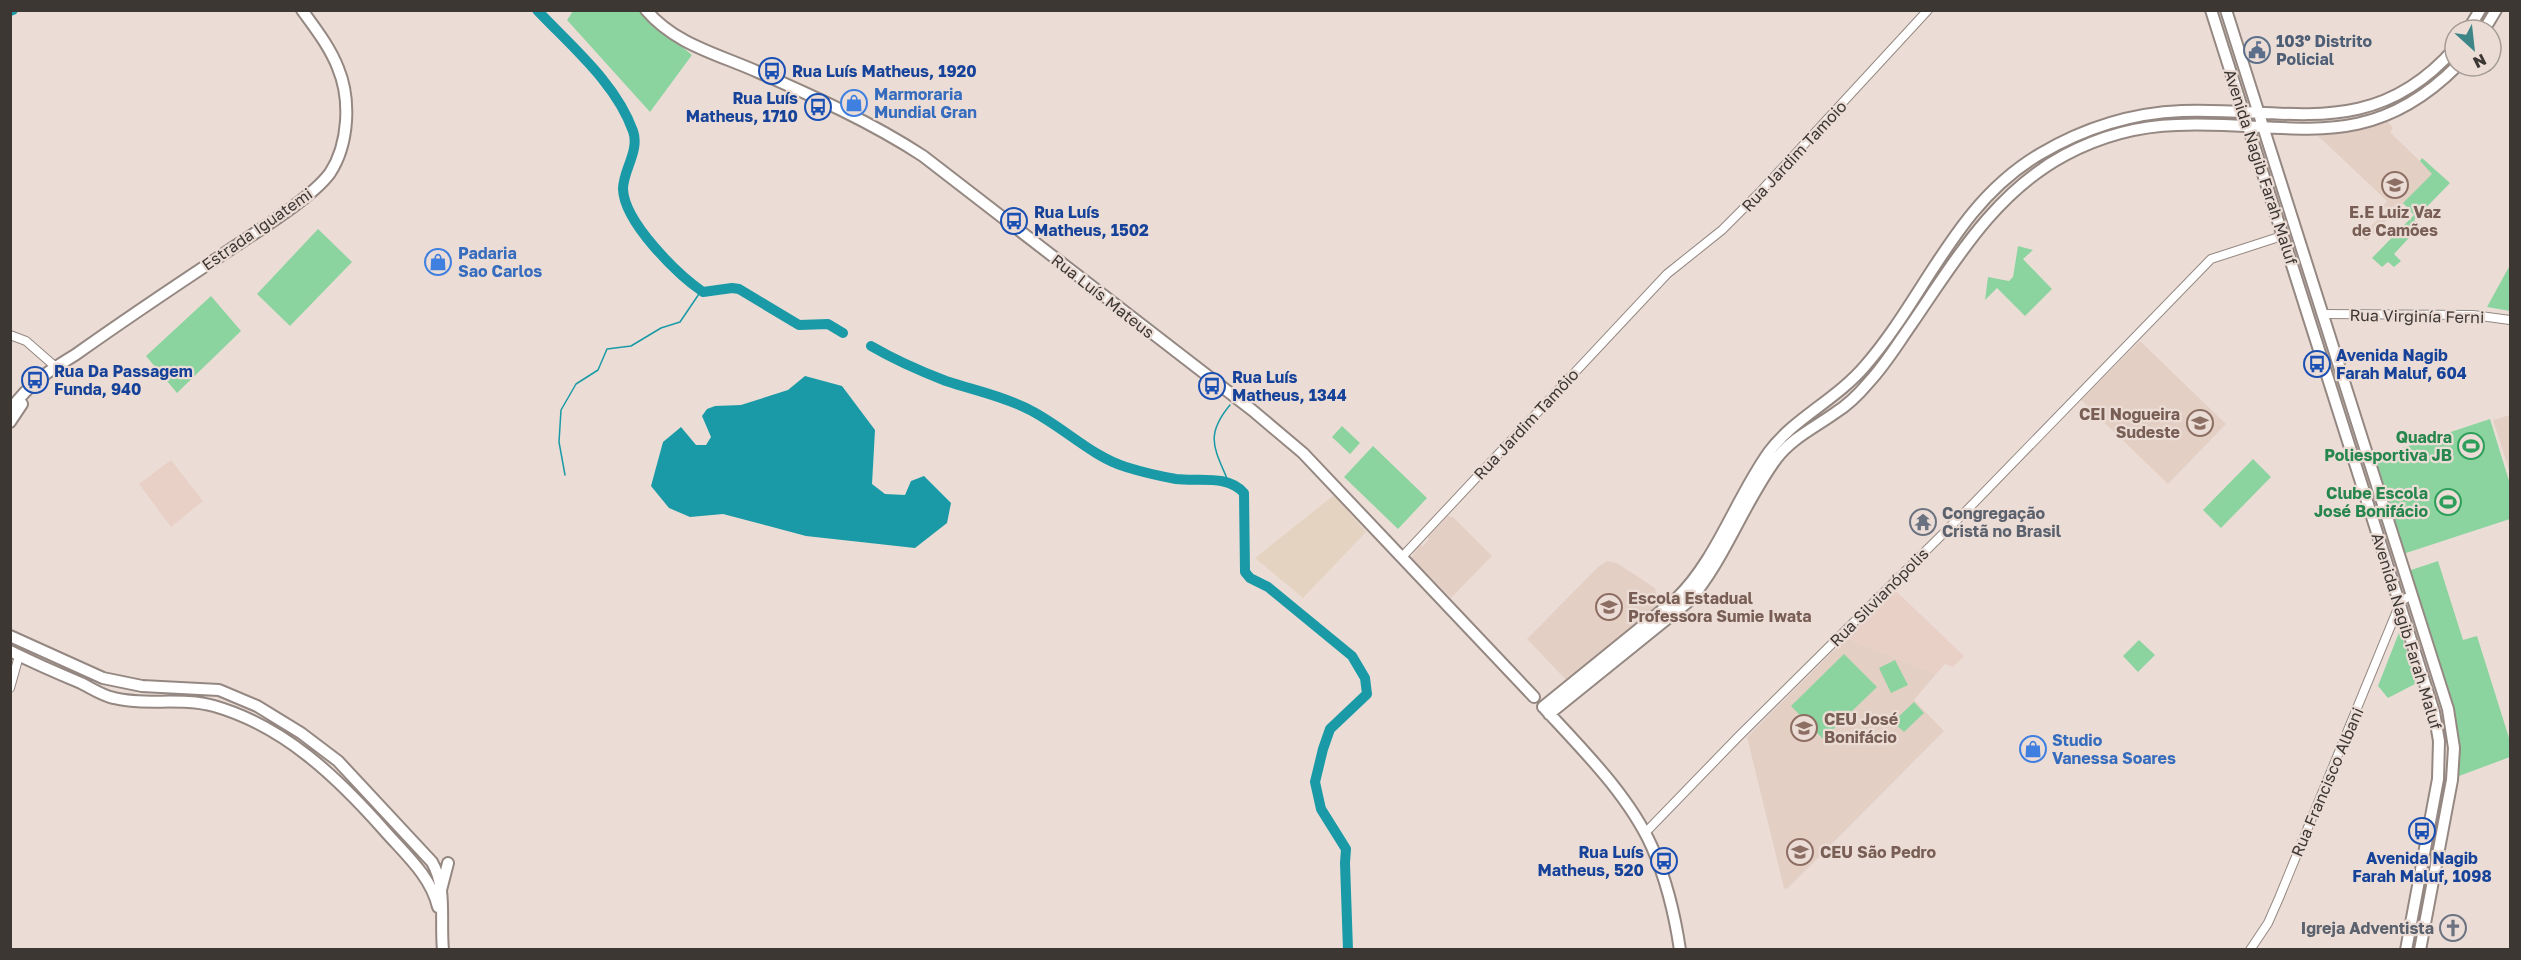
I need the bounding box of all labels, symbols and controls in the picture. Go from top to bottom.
north arrow [2443,18,2503,78]
place label: 103º Distrito Policial [2276,31,2373,69]
public building icon: 103º Distrito Policial [2242,35,2272,65]
text: N [2470,50,2490,73]
bus stop icon: Rua Luís Matheus, 1920 [757,56,787,86]
place label: Rua Luís Matheus, 1920 [792,61,977,81]
street label: Avenida Nagib Farah Maluf [2220,67,2302,267]
place label: Marmoraria Mundial Gran [874,84,977,122]
place label: Rua Luís Matheus, 1710 [686,88,798,126]
shop icon: Marmoraria Mundial Gran [839,88,869,118]
bus stop icon: Rua Luís Matheus, 1710 [803,92,833,122]
street label: Rua Jardim Tamoio [1737,96,1851,216]
school or university icon: E.E Luiz Vaz de Camões [2380,170,2410,200]
street label: Estrada Iguatemi [198,183,316,275]
place label: Rua Luís Matheus, 1502 [1034,202,1149,240]
place label: E.E Luiz Vaz de Camões [2349,202,2441,240]
bus stop icon: Rua Luís Matheus, 1502 [999,206,1029,236]
place label: Padaria Sao Carlos [458,243,542,281]
shop icon: Padaria Sao Carlos [423,247,453,277]
street label: Rua Luís Mateus [1048,250,1158,342]
street label: Rua Virginía Ferni [2349,305,2485,327]
place label: Avenida Nagib Farah Maluf, 604 [2336,345,2467,383]
bus stop icon: Avenida Nagib Farah Maluf, 604 [2302,349,2332,379]
place label: Rua Da Passagem Funda, 940 [54,361,193,399]
street label: Rua Jardim Tamôio [1469,364,1583,484]
bus stop icon: Rua Da Passagem Funda, 940 [20,365,50,395]
place label: Rua Luís Matheus, 1344 [1232,367,1347,405]
bus stop icon: Rua Luís Matheus, 1344 [1197,371,1227,401]
place label: CEI Nogueira Sudeste [2079,404,2180,442]
school or university icon: CEI Nogueira Sudeste [2185,408,2215,438]
place label: Quadra Poliesportiva JB [2324,427,2452,465]
sports icon: Quadra Poliesportiva JB [2456,431,2486,461]
place label: Clube Escola José Bonifácio [2314,483,2428,521]
sports icon: Clube Escola José Bonifácio [2433,487,2463,517]
place label: Congregação Cristã no Brasil [1942,503,2062,541]
temple icon: Congregação Cristã no Brasil [1908,507,1938,537]
street label: Avenida Nagib Farah Maluf [2368,530,2447,732]
street label: Rua Silvianópolis [1825,543,1933,651]
place label: Escola Estadual Professora Sumie Iwata [1628,588,1812,626]
school or university icon: Escola Estadual Professora Sumie Iwata [1594,592,1624,622]
street label: Rua Francisco Albani [2287,704,2367,860]
place label: CEU José Bonifácio [1824,709,1898,747]
school or university icon: CEU José Bonifácio [1789,713,1819,743]
place label: Studio Vanessa Soares [2052,730,2176,768]
shop icon: Studio Vanessa Soares [2018,734,2048,764]
bus stop icon: Avenida Nagib Farah Maluf, 1098 [2407,816,2437,846]
school or university icon: CEU São Pedro [1785,837,1815,867]
place label: Rua Luís Matheus, 520 [1537,842,1644,880]
place label: CEU São Pedro [1820,842,1936,862]
bus stop icon: Rua Luís Matheus, 520 [1649,846,1679,876]
place label: Avenida Nagib Farah Maluf, 1098 [2352,848,2492,886]
church icon: Igreja Adventista [2438,913,2468,943]
place label: Igreja Adventista [2301,918,2434,938]

